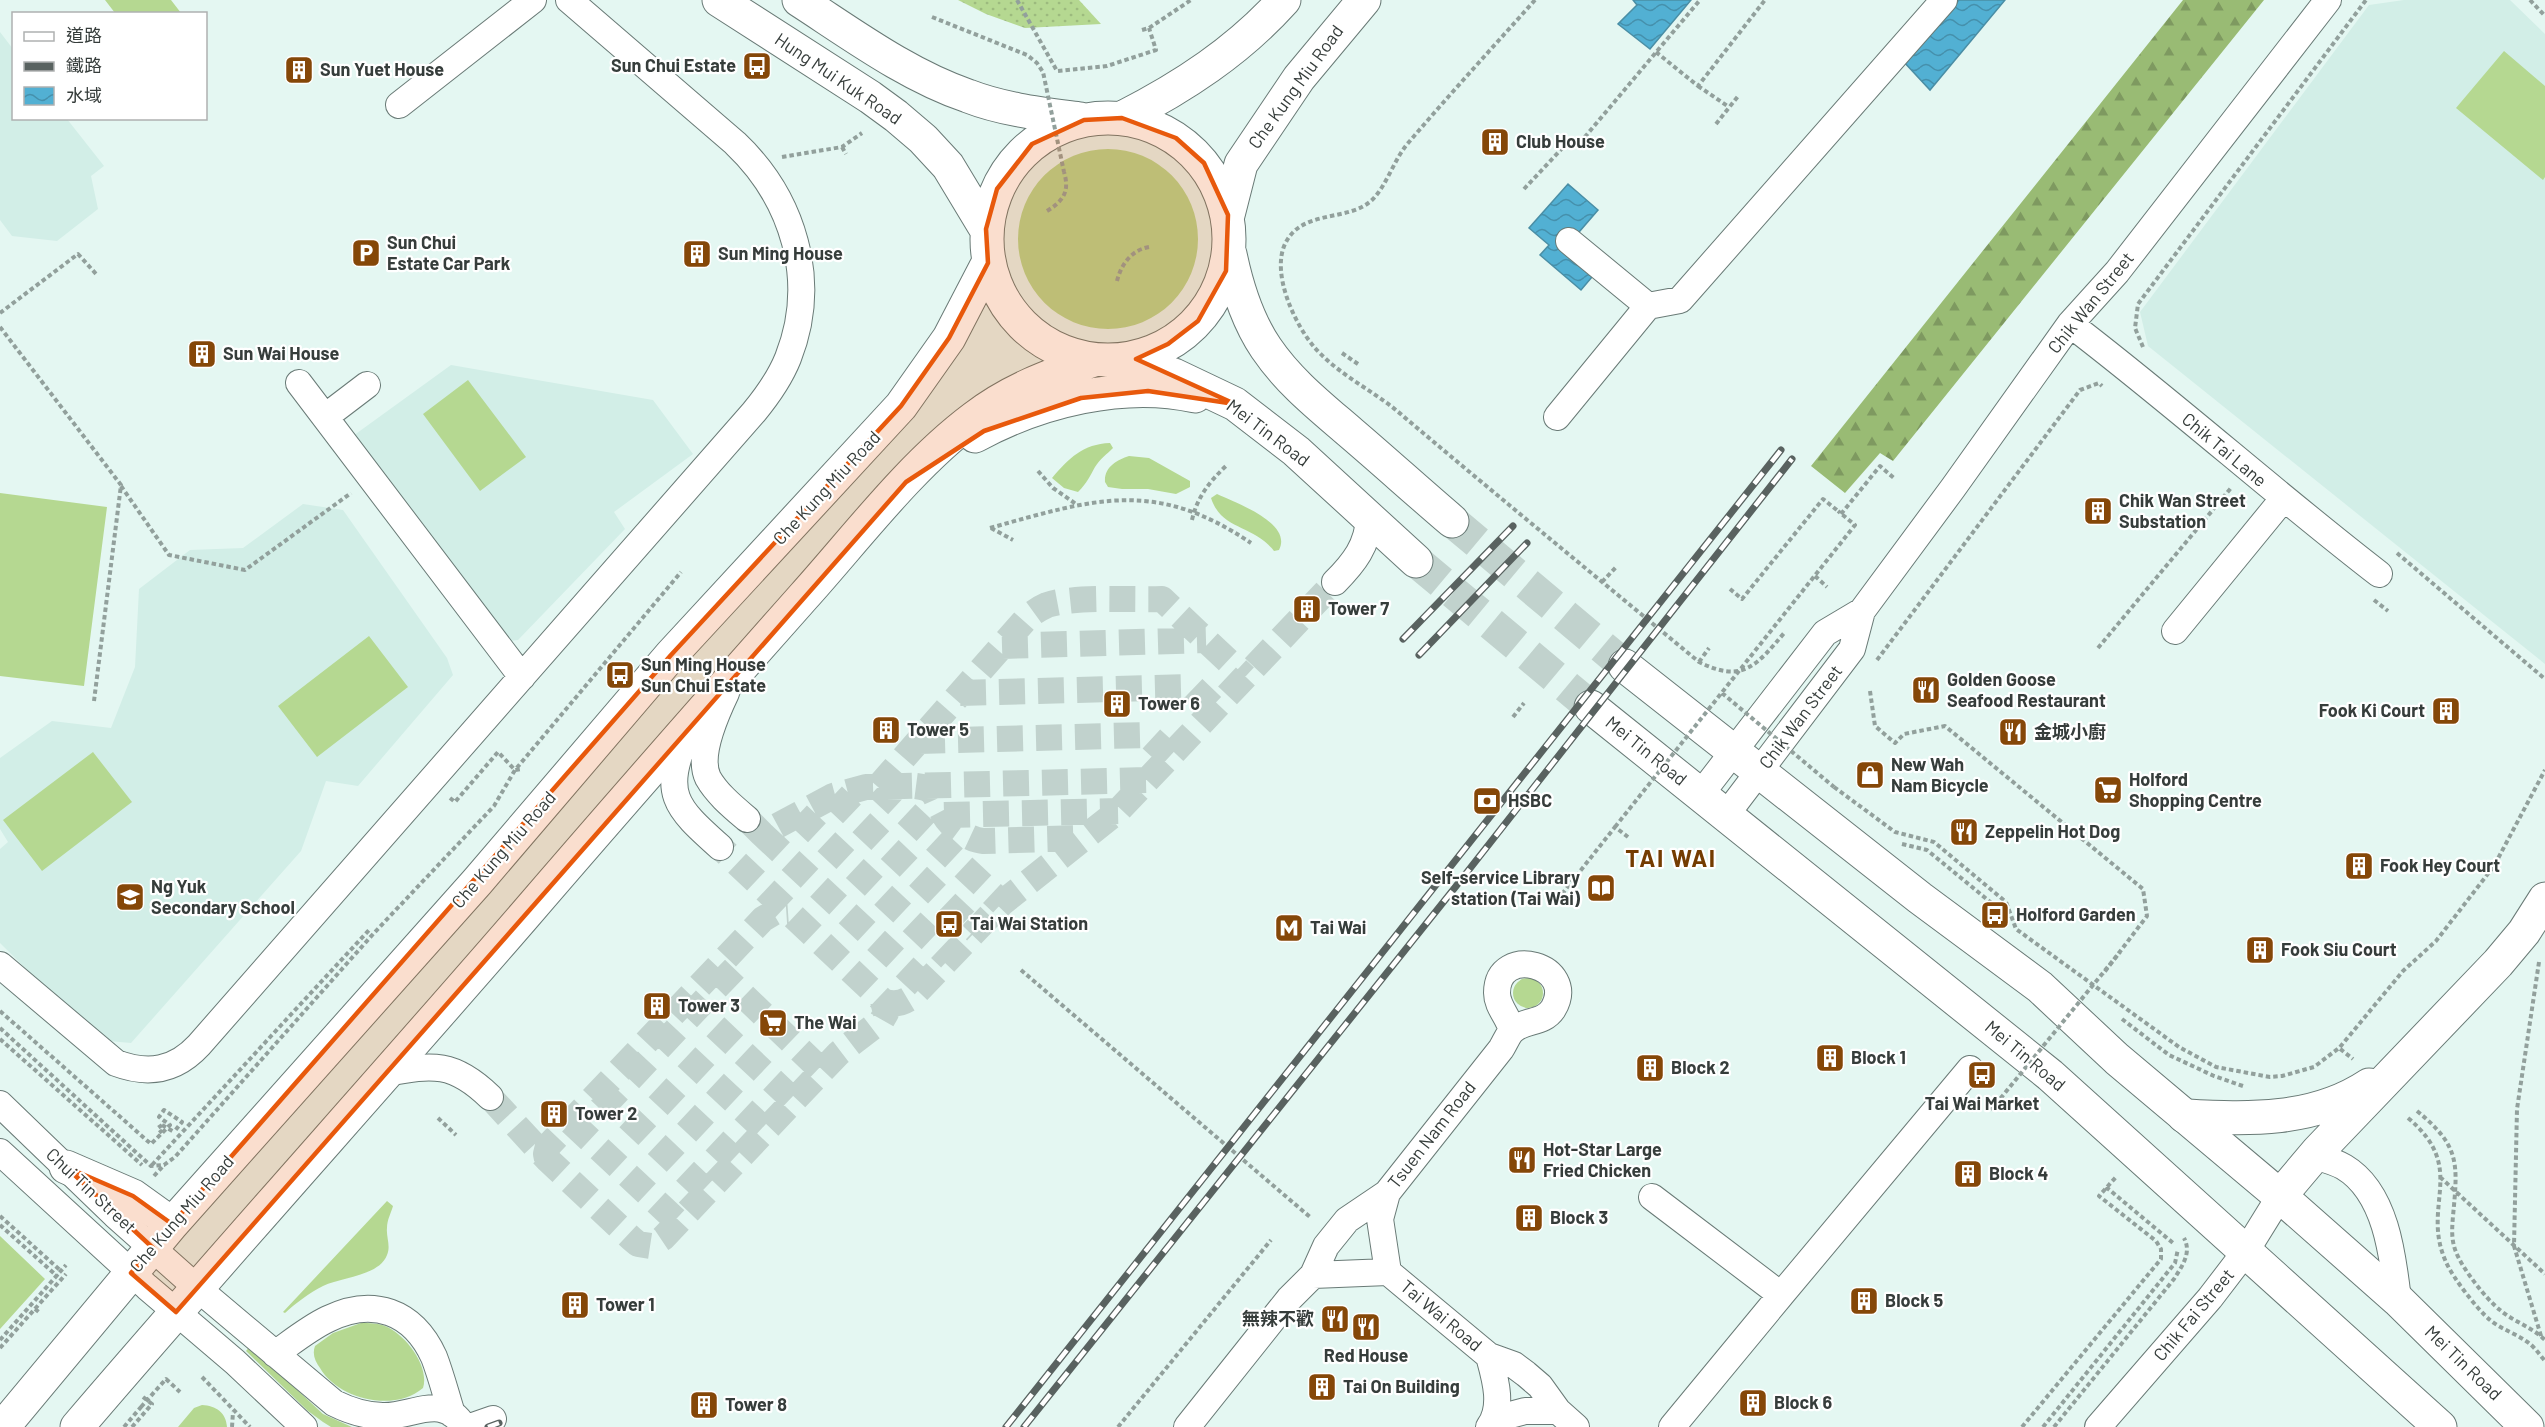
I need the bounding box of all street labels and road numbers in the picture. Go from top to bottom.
street label: Che Kung Miu Road [1243,20,1348,153]
street label: Hung Mui Kuk Road [771,28,906,129]
street label: Chik Wan Street [2043,247,2138,358]
street label: Mei Tin Road [1223,394,1314,471]
street label: Chik Tai Lane [2178,407,2271,491]
street label: Che Kung Miu Road [768,426,885,549]
street label: Chik Wan Street [1754,660,1846,773]
street label: Mei Tin Road [1601,711,1692,790]
street label: Che Kung Miu Road [446,786,560,912]
street label: Mei Tin Road [1981,1015,2070,1095]
street label: Tsuen Nam Road [1382,1076,1480,1192]
street label: Chui Tin Street [42,1143,141,1238]
street label: Che Kung Miu Road [124,1150,238,1276]
street label: Chik Fai Street [2148,1264,2238,1365]
street label: Tai Wai Road [1396,1275,1487,1356]
street label: Mei Tin Road [2421,1320,2507,1404]

